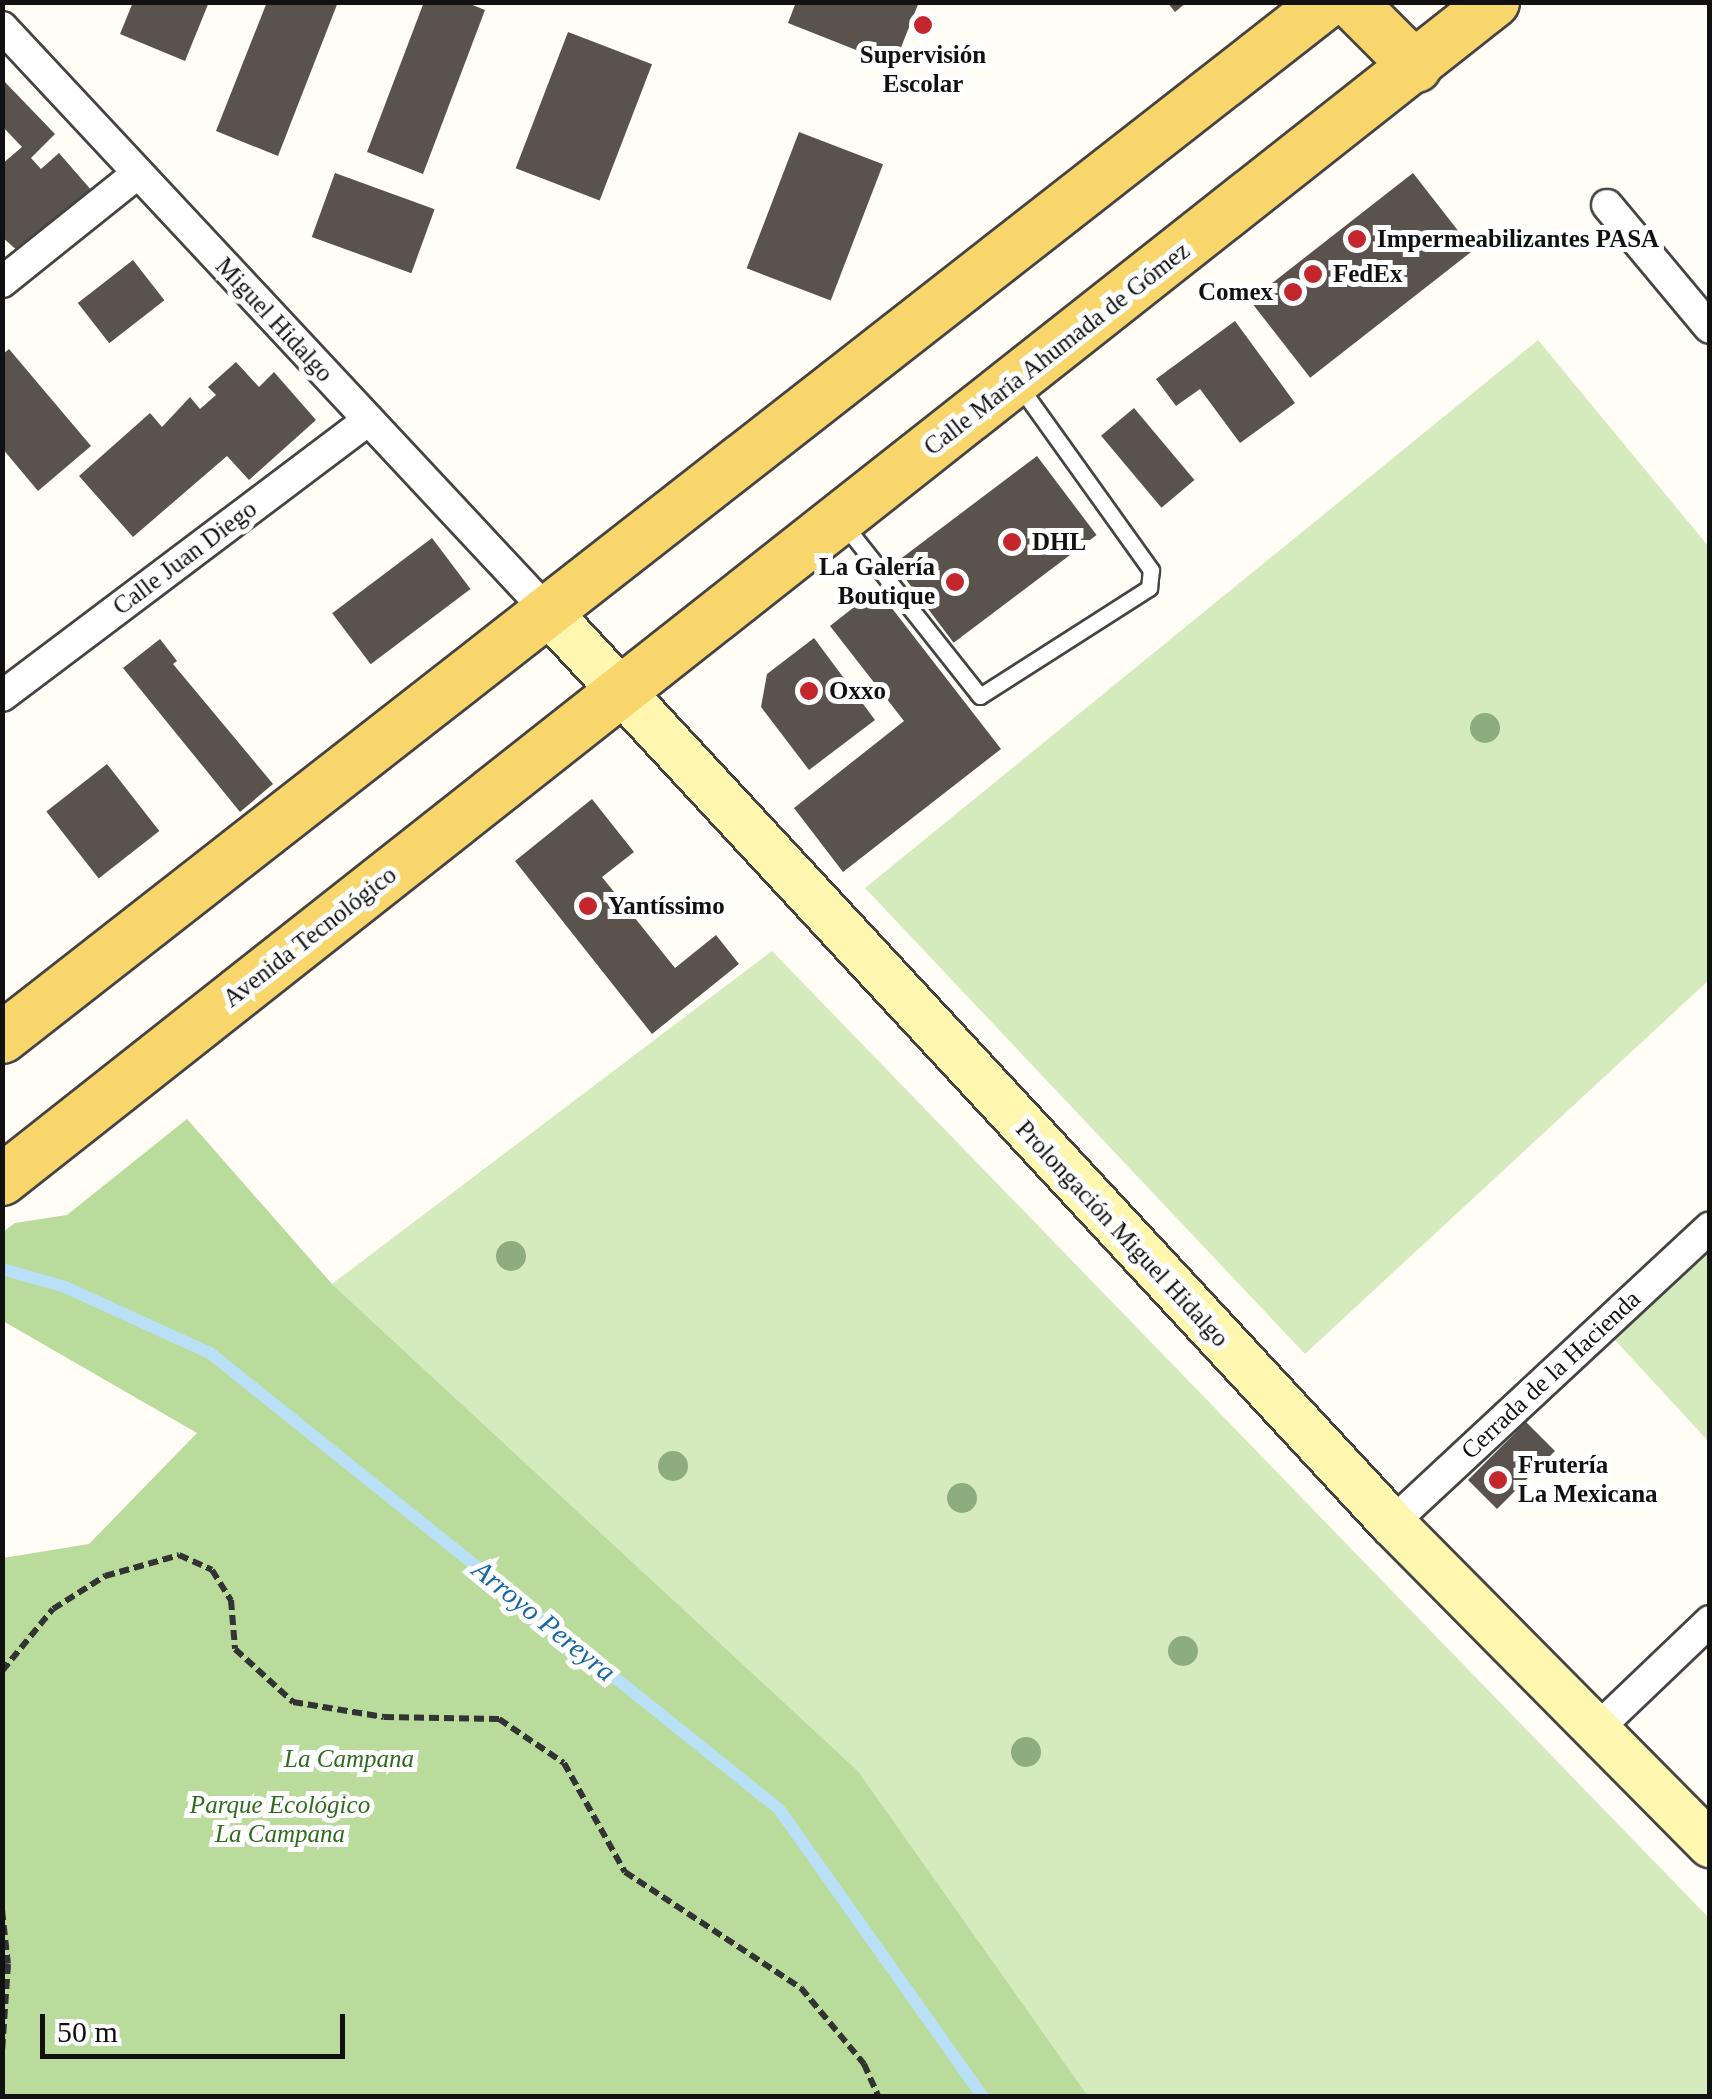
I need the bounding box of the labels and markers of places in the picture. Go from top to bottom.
marker: Supervisión Escolar [912,14,934,36]
place label: Supervisión Escolar [860,41,986,100]
place label: Impermeabilizantes PASA [1377,224,1659,254]
marker: Impermeabilizantes PASA [1346,228,1368,250]
place label: FedEx [1333,259,1402,289]
marker: FedEx [1302,263,1324,285]
place label: Comex [1198,277,1273,307]
marker: Comex [1282,281,1304,303]
place label: DHL [1032,527,1086,557]
marker: DHL [1001,531,1023,553]
place label: La Galería Boutique [819,553,935,612]
marker: La Galería Boutique [944,571,966,593]
place label: Oxxo [829,676,886,706]
marker: Oxxo [798,680,820,702]
place label: Yantíssimo [608,891,725,921]
marker: Yantíssimo [577,895,599,917]
place label: Frutería La Mexicana [1518,1451,1658,1510]
marker: Frutería La Mexicana [1487,1469,1509,1491]

